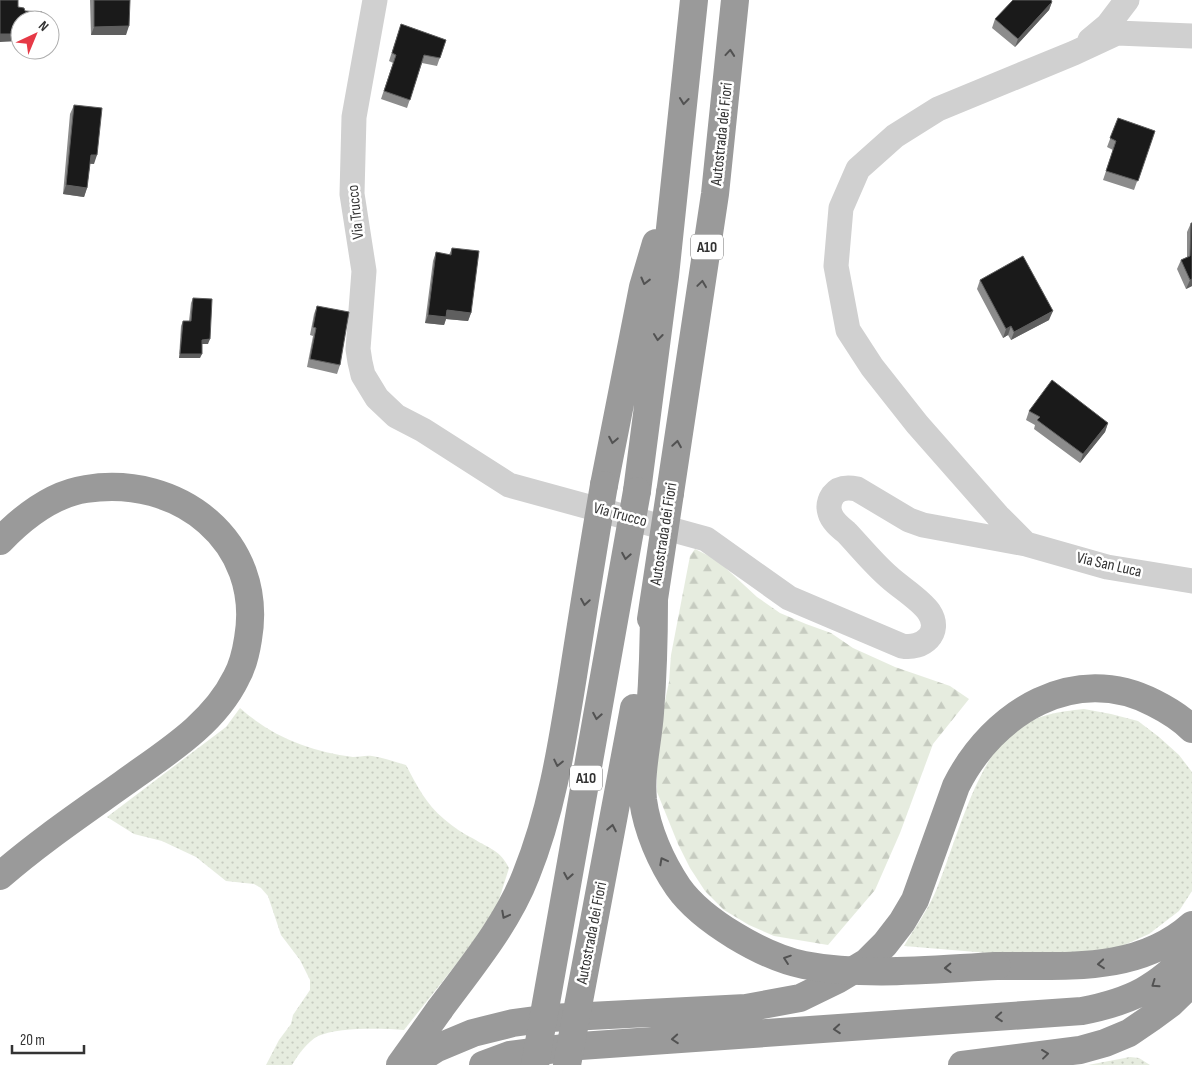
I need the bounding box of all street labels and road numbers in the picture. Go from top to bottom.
street label: Autostrada dei Fiori [707,82,737,187]
street label: Via Trucco [344,184,368,240]
road number: A10 [691,234,723,260]
street label: Autostrada dei Fiori [646,481,681,588]
street label: Via Trucco [591,499,649,531]
street label: Via San Luca [1075,548,1143,582]
road number: A10 [570,766,602,790]
street label: Autostrada dei Fiori [573,880,611,987]

